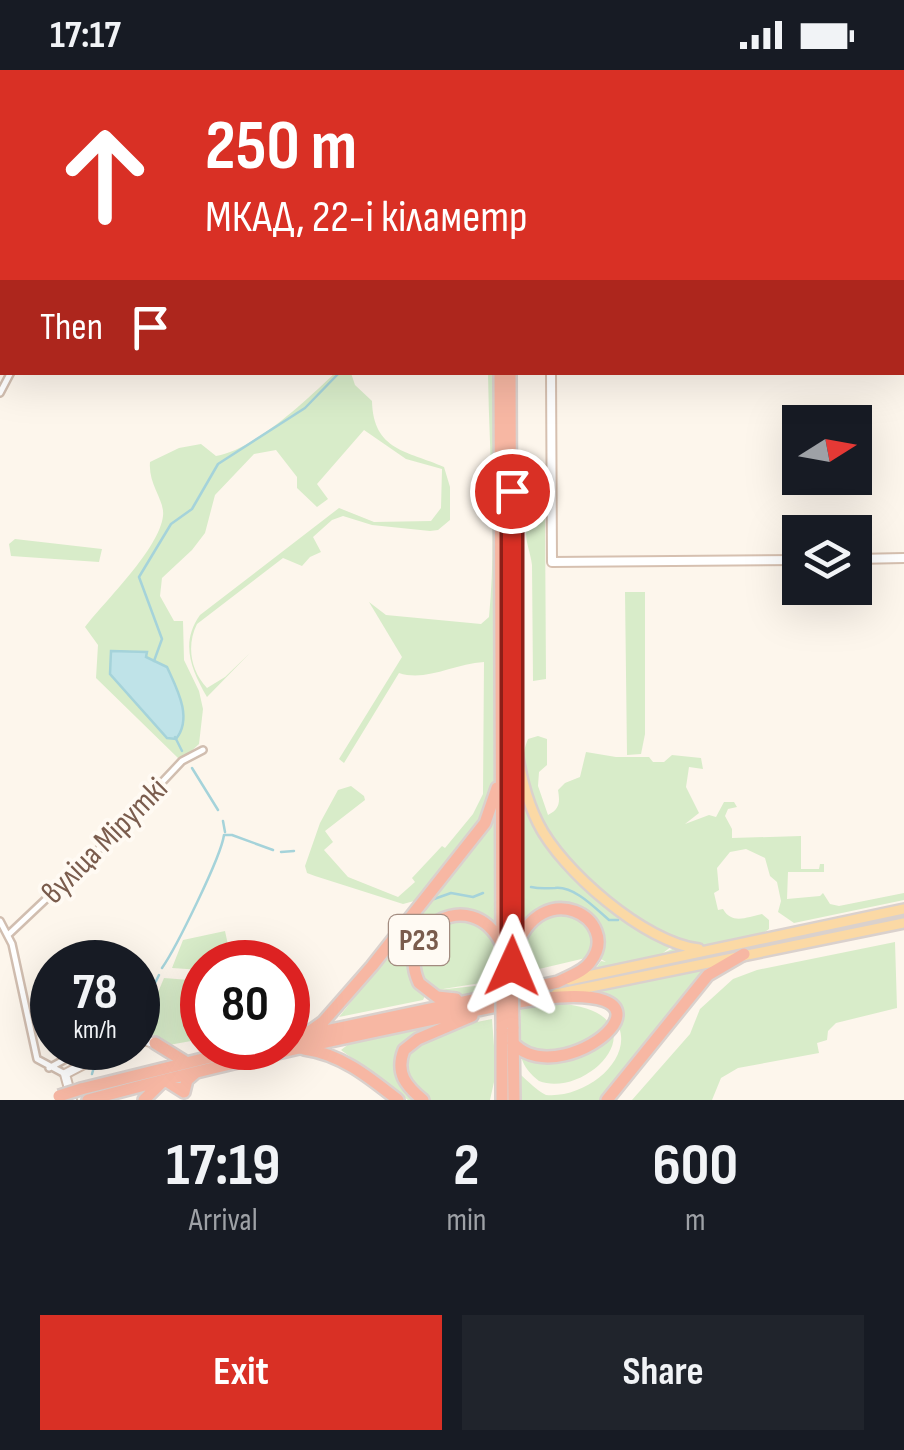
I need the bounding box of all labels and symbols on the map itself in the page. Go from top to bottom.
north arrow [782,405,872,495]
pin [470,449,555,534]
street label: вуліца Міруткі [34,770,176,912]
position arrow [460,914,564,1018]
road number: Р23 [389,915,449,965]
speed limit sign: 80 [180,940,310,1070]

